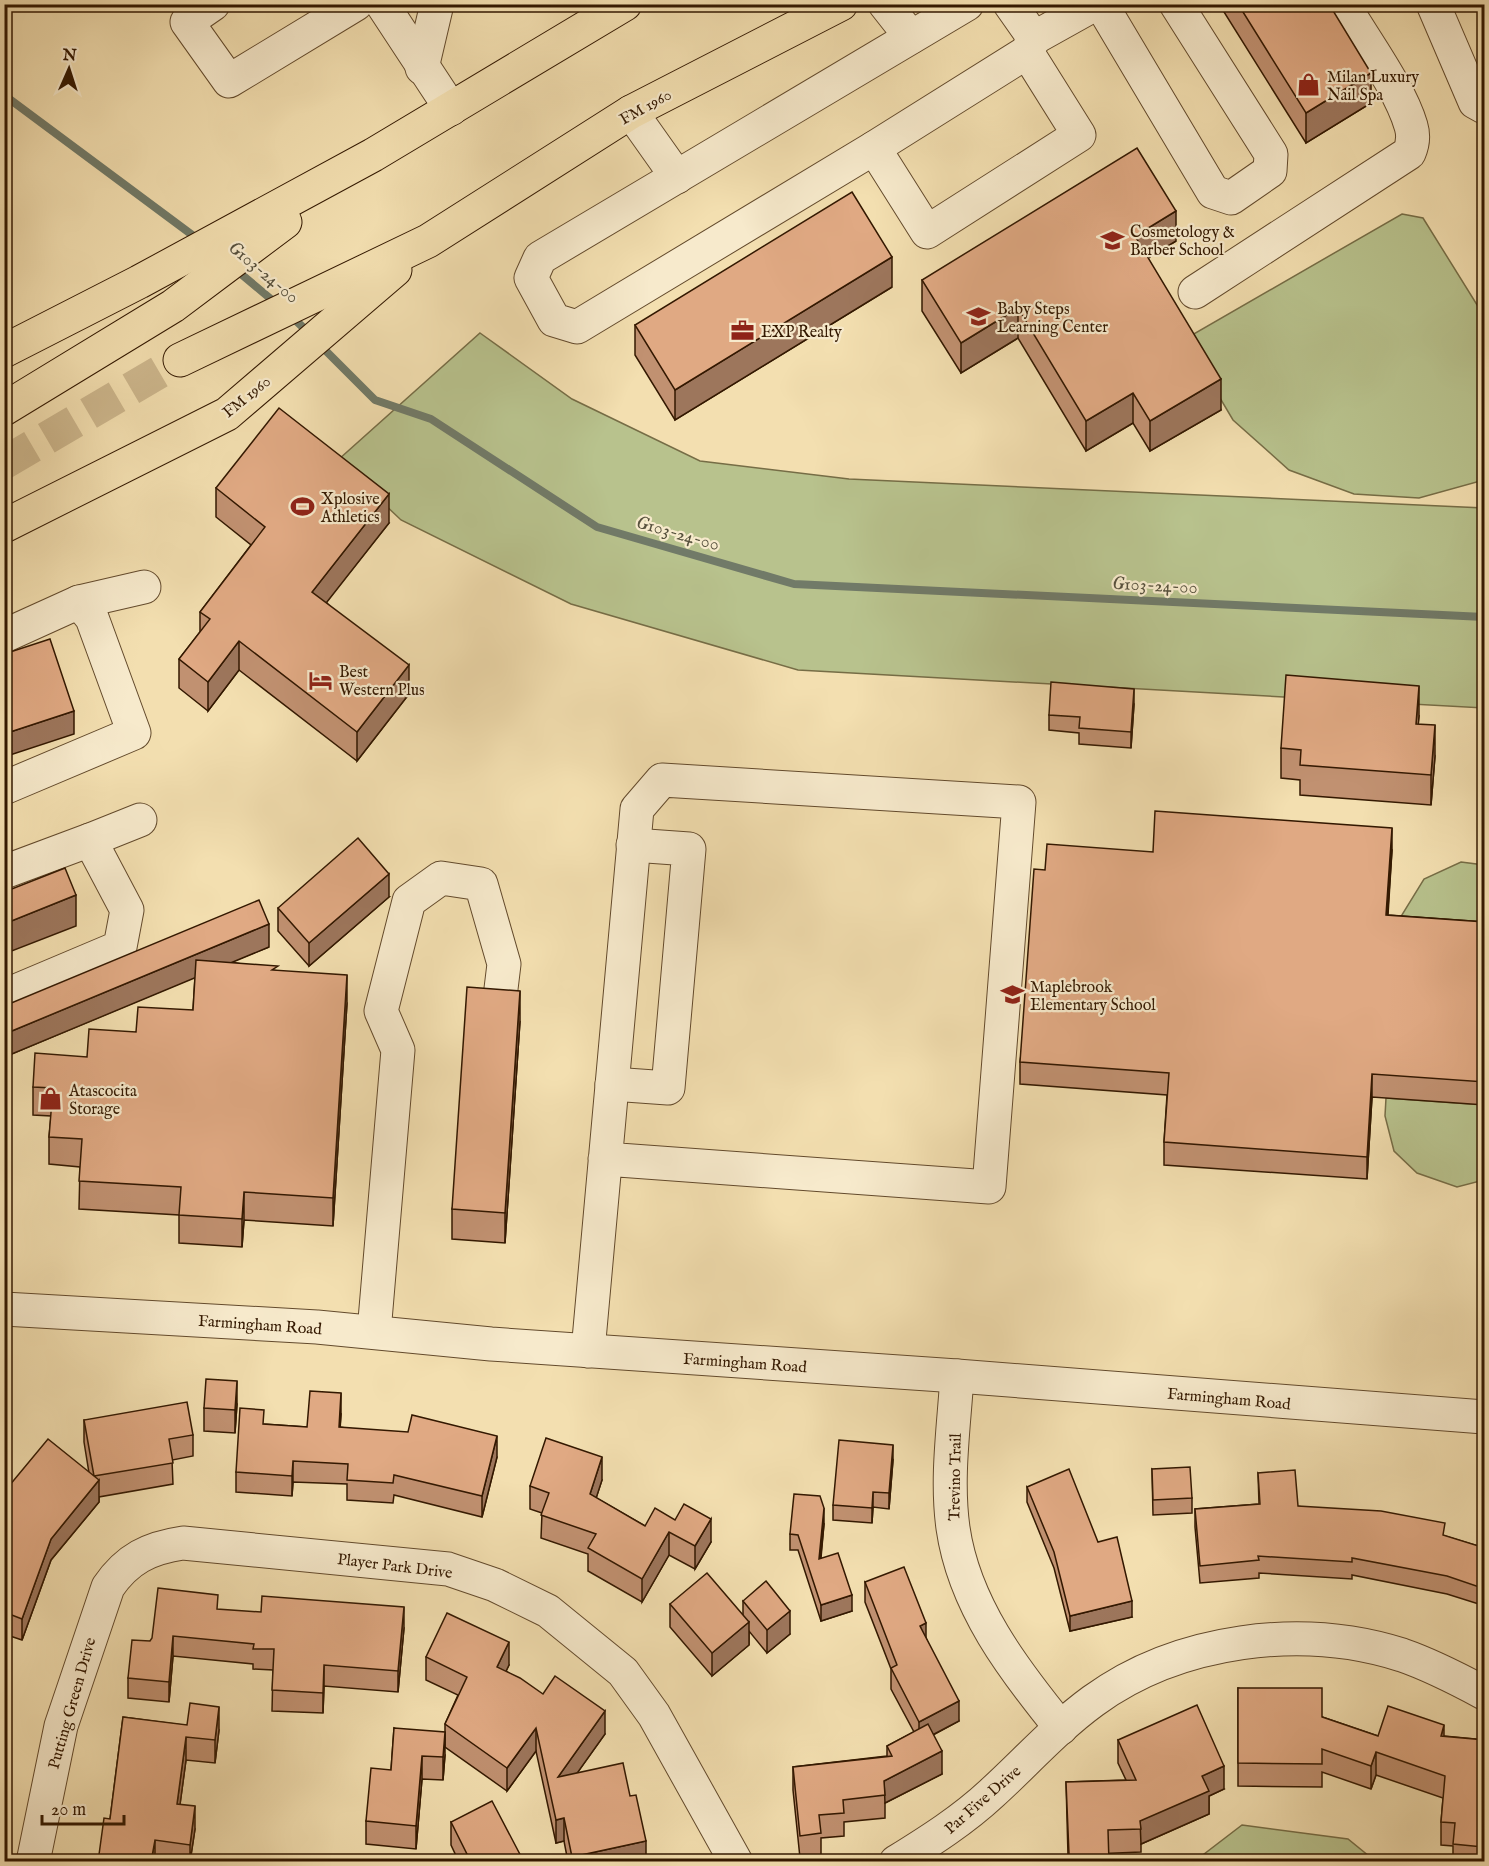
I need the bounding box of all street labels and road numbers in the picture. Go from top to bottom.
street label: FM 1960 [617,85,676,130]
street label: FM 1960 [219,372,276,423]
street label: Farmingham Road [197,1312,323,1340]
street label: Farmingham Road [682,1350,808,1378]
street label: Farmingham Road [1166,1385,1292,1415]
street label: Trevino Trail [945,1432,967,1521]
street label: Player Park Drive [336,1550,454,1584]
street label: Putting Green Drive [45,1635,101,1772]
street label: Par Five Drive [941,1762,1026,1839]

